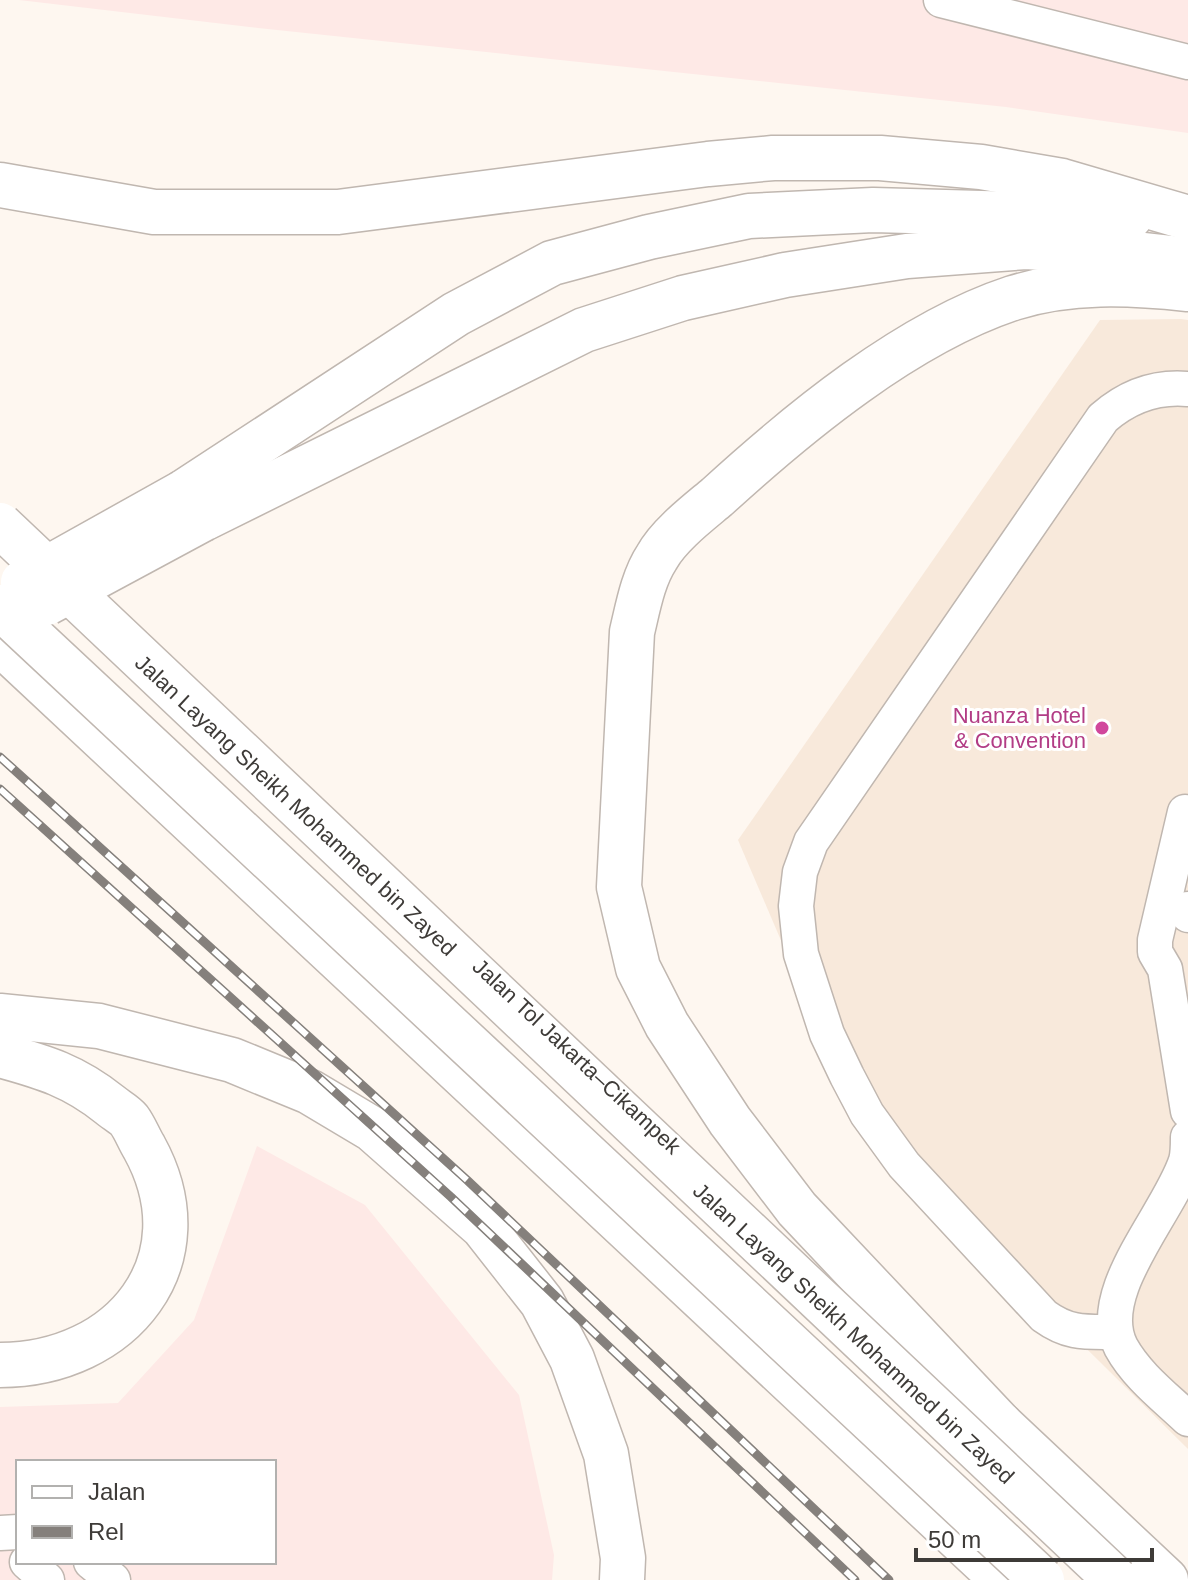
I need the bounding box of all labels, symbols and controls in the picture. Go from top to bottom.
street label: Jalan Layang Sheikh Mohammed bin Zayed [130,650,461,961]
place label: Nuanza Hotel & Convention [953,703,1086,753]
marker: Nuanza Hotel & Convention [1093,719,1111,737]
street label: Jalan Tol Jakarta–Cikampek [468,954,686,1160]
street label: Jalan Layang Sheikh Mohammed bin Zayed [688,1178,1019,1489]
legend [16,1460,276,1564]
text: Jalan [88,1478,145,1505]
scale bar [916,1512,1152,1562]
text: Rel [88,1518,124,1545]
text: 50 m [928,1526,981,1553]

